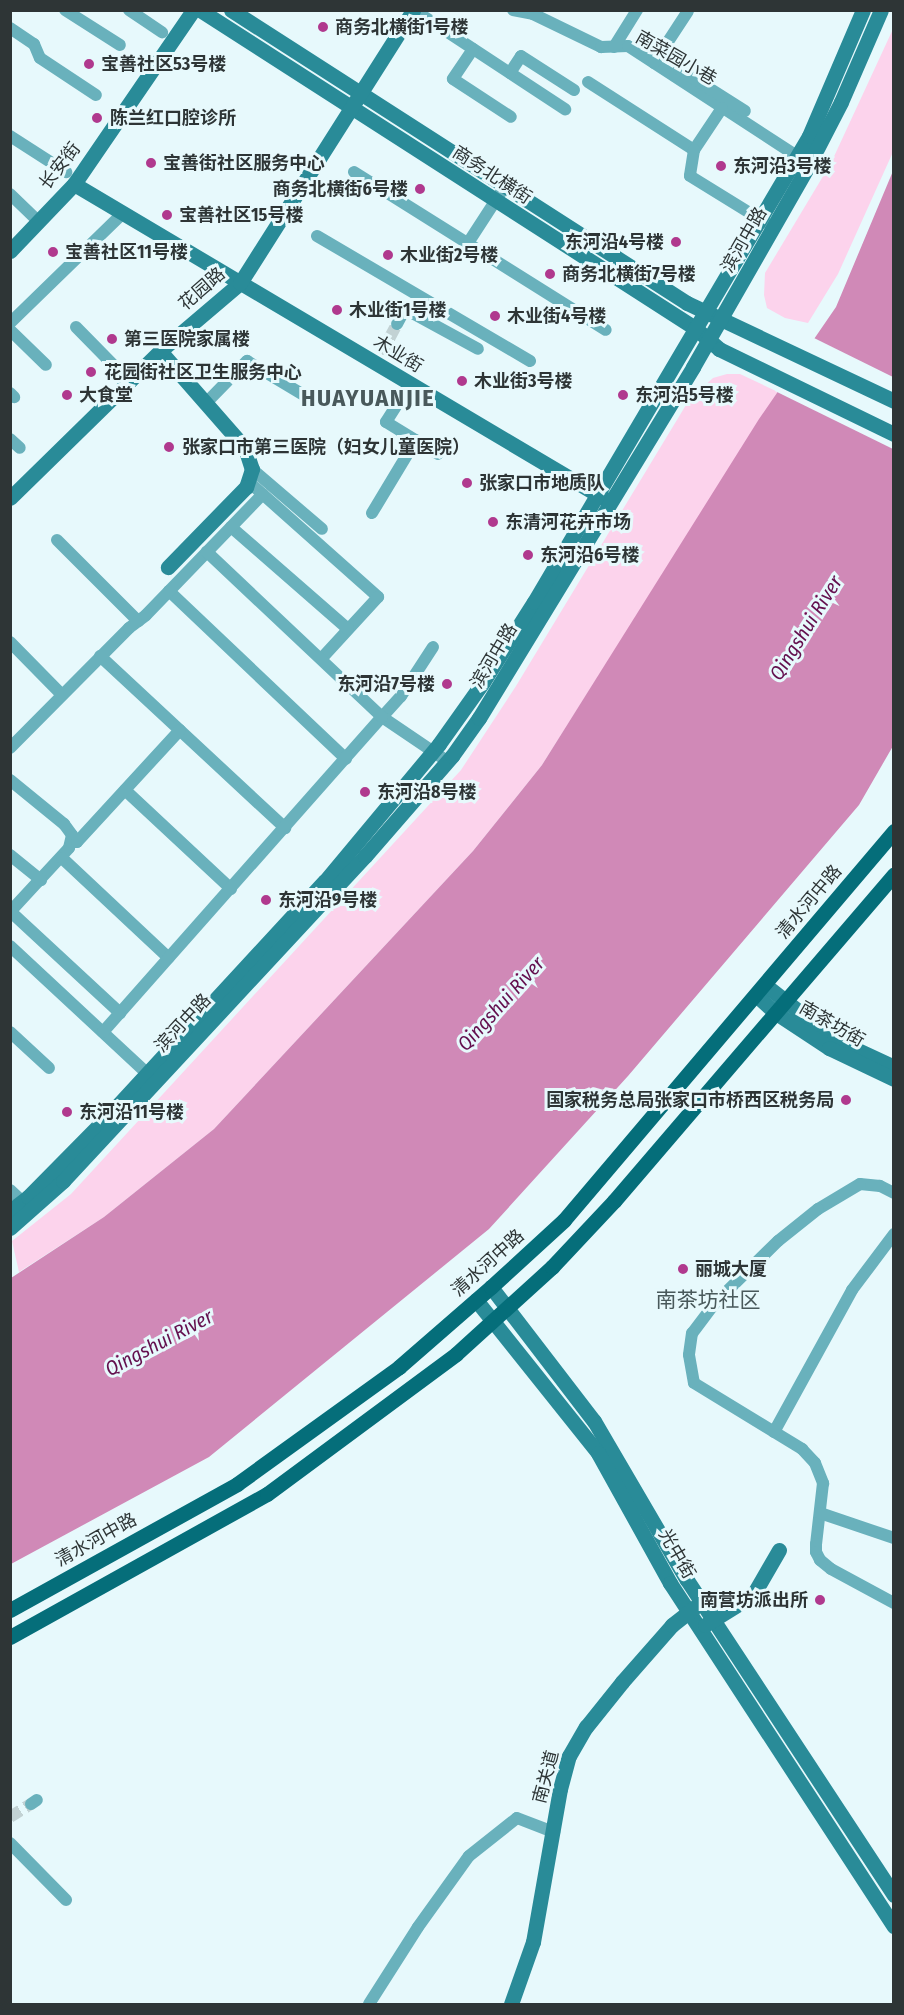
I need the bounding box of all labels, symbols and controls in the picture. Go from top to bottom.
place label: 商务北横街1号楼 [335,16,469,38]
marker: 商务北横街1号楼 [316,20,330,34]
street label: 南菜园小巷 [632,26,720,90]
place label: 宝善社区53号楼 [101,53,226,75]
marker: 宝善社区53号楼 [82,57,96,71]
place label: 陈兰红口腔诊所 [110,107,236,129]
marker: 陈兰红口腔诊所 [88,109,106,127]
street label: 长安街 [35,138,85,194]
street label: 商务北横街 [448,141,536,209]
place label: 宝善街社区服务中心 [163,152,325,174]
place label: 东河沿3号楼 [733,155,832,177]
marker: 宝善街社区服务中心 [144,156,158,170]
marker: 东河沿3号楼 [714,159,728,173]
place label: 商务北横街6号楼 [273,178,408,200]
marker: 商务北横街6号楼 [413,182,427,196]
street label: 滨河中路 [717,203,771,277]
place label: 宝善社区15号楼 [179,204,303,226]
marker: 宝善社区15号楼 [160,208,174,222]
place label: 东河沿4号楼 [565,231,664,253]
marker: 东河沿4号楼 [669,235,683,249]
place label: 宝善社区11号楼 [65,241,188,263]
place label: 木业街2号楼 [400,244,498,266]
marker: 宝善社区11号楼 [46,245,60,259]
marker: 木业街2号楼 [381,248,395,262]
street label: 花园路 [175,263,229,315]
place label: 商务北横街7号楼 [562,263,696,285]
marker: 商务北横街7号楼 [543,267,557,281]
place label: 木业街1号楼 [349,299,447,321]
marker: 木业街1号楼 [330,303,344,317]
place label: 木业街4号楼 [507,305,606,327]
marker: 木业街4号楼 [488,309,502,323]
place label: 第三医院家属楼 [124,328,250,350]
street label: 木业街 [369,331,427,377]
marker: 第三医院家属楼 [105,332,119,346]
place label: 花园街社区卫生服务中心 [104,361,302,383]
marker: 花园街社区卫生服务中心 [82,363,100,381]
place label: 木业街3号楼 [474,370,573,392]
marker: 木业街3号楼 [455,374,469,388]
place label: 大食堂 [79,384,133,406]
place label: 东河沿5号楼 [635,384,734,406]
district label: HUAYUANJIE [301,385,435,413]
marker: 大食堂 [60,388,74,402]
marker: 东河沿5号楼 [616,388,630,402]
place label: 张家口市第三医院（妇女儿童医院） [182,436,470,458]
marker: 张家口市第三医院（妇女儿童医院） [160,438,178,456]
place label: 张家口市地质队 [479,472,605,494]
marker: 张家口市地质队 [460,476,474,490]
place label: 东清河花卉市场 [505,511,631,533]
marker: 东清河花卉市场 [486,515,500,529]
place label: 东河沿6号楼 [540,544,639,566]
marker: 东河沿6号楼 [521,548,535,562]
water label: Qingshui River [764,571,848,685]
street label: 滨河中路 [466,620,522,692]
place label: 东河沿7号楼 [337,673,435,695]
marker: 东河沿7号楼 [440,677,454,691]
place label: 东河沿8号楼 [377,781,477,803]
marker: 东河沿8号楼 [358,785,372,799]
street label: 清水河中路 [772,861,846,943]
place label: 东河沿9号楼 [278,889,377,911]
marker: 东河沿9号楼 [259,893,273,907]
water label: Qingshui River [452,952,550,1056]
street label: 滨河中路 [151,989,215,1057]
street label: 南茶坊街 [795,997,869,1051]
place label: 国家税务总局张家口市桥西区税务局 [546,1089,834,1111]
marker: 国家税务总局张家口市桥西区税务局 [839,1093,853,1107]
place label: 东河沿11号楼 [79,1101,184,1123]
marker: 东河沿11号楼 [60,1105,74,1119]
street label: 清水河中路 [447,1225,529,1301]
place label: 丽城大厦 [695,1258,767,1280]
marker: 丽城大厦 [676,1262,690,1276]
district label: 南茶坊社区 [656,1287,760,1313]
water label: Qingshui River [101,1305,217,1381]
street label: 清水河中路 [51,1509,141,1571]
street label: 光中街 [654,1525,700,1583]
place label: 南营坊派出所 [700,1589,808,1611]
marker: 南营坊派出所 [813,1593,827,1607]
street label: 南关道 [529,1748,563,1806]

